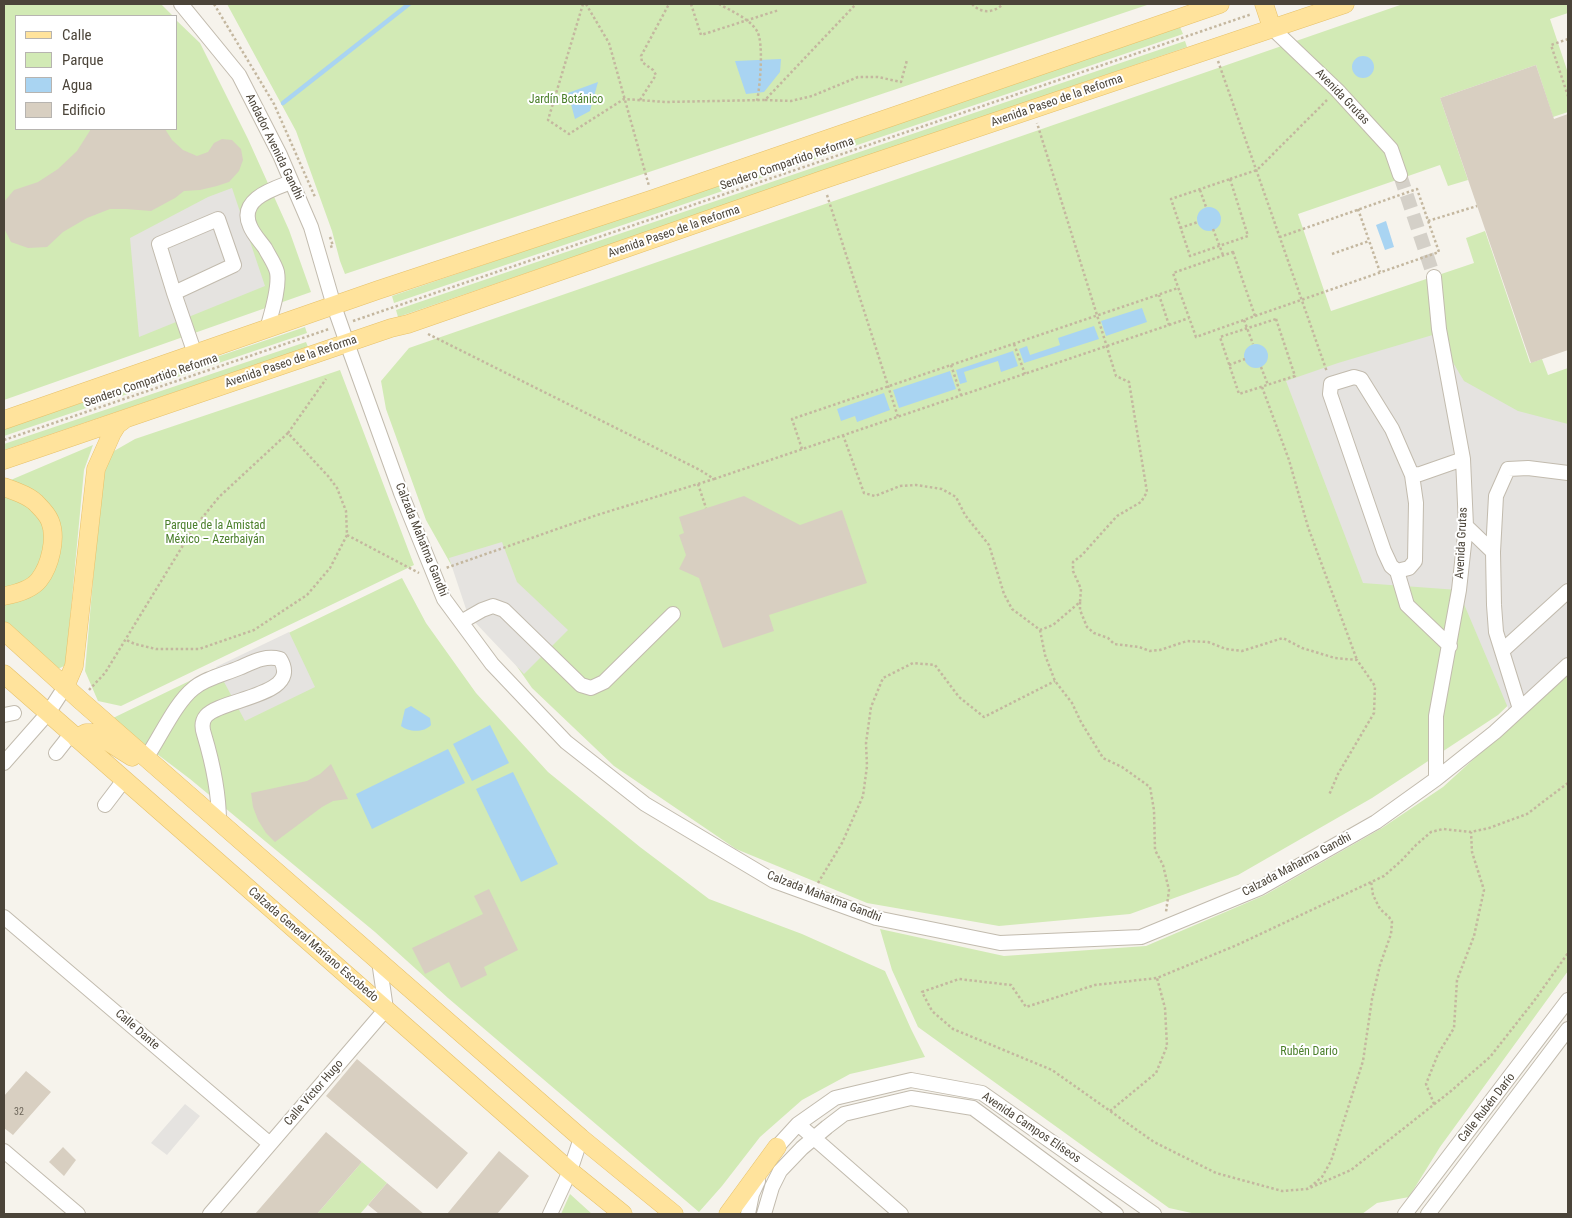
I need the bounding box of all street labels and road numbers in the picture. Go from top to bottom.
street label: Avenida Grutas [1312,66,1372,128]
street label: Avenida Paseo de la Reforma [989,72,1125,130]
street label: Andador Avenida Gandhi [242,92,306,202]
street label: Sendero Compartido Reforma [718,134,856,194]
street label: Avenida Paseo de la Reforma [606,203,742,261]
street label: Avenida Paseo de la Reforma [223,333,359,391]
street label: Sendero Compartido Reforma [82,351,220,411]
street label: Calzada Mahatma Gandhi [392,481,450,599]
street label: Avenida Grutas [1453,507,1471,579]
street label: Calzada Mahatma Gandhi [1240,830,1354,900]
street label: Calzada Mahatma Gandhi [765,869,883,925]
street label: Calzada General Mariano Escobedo [245,885,381,1005]
street label: Calle Dante [112,1007,162,1053]
street label: Calle Víctor Hugo [281,1057,347,1129]
street label: Calle Rubén Darío [1456,1071,1518,1145]
street label: Avenida Campos Elíseos [979,1090,1083,1166]

